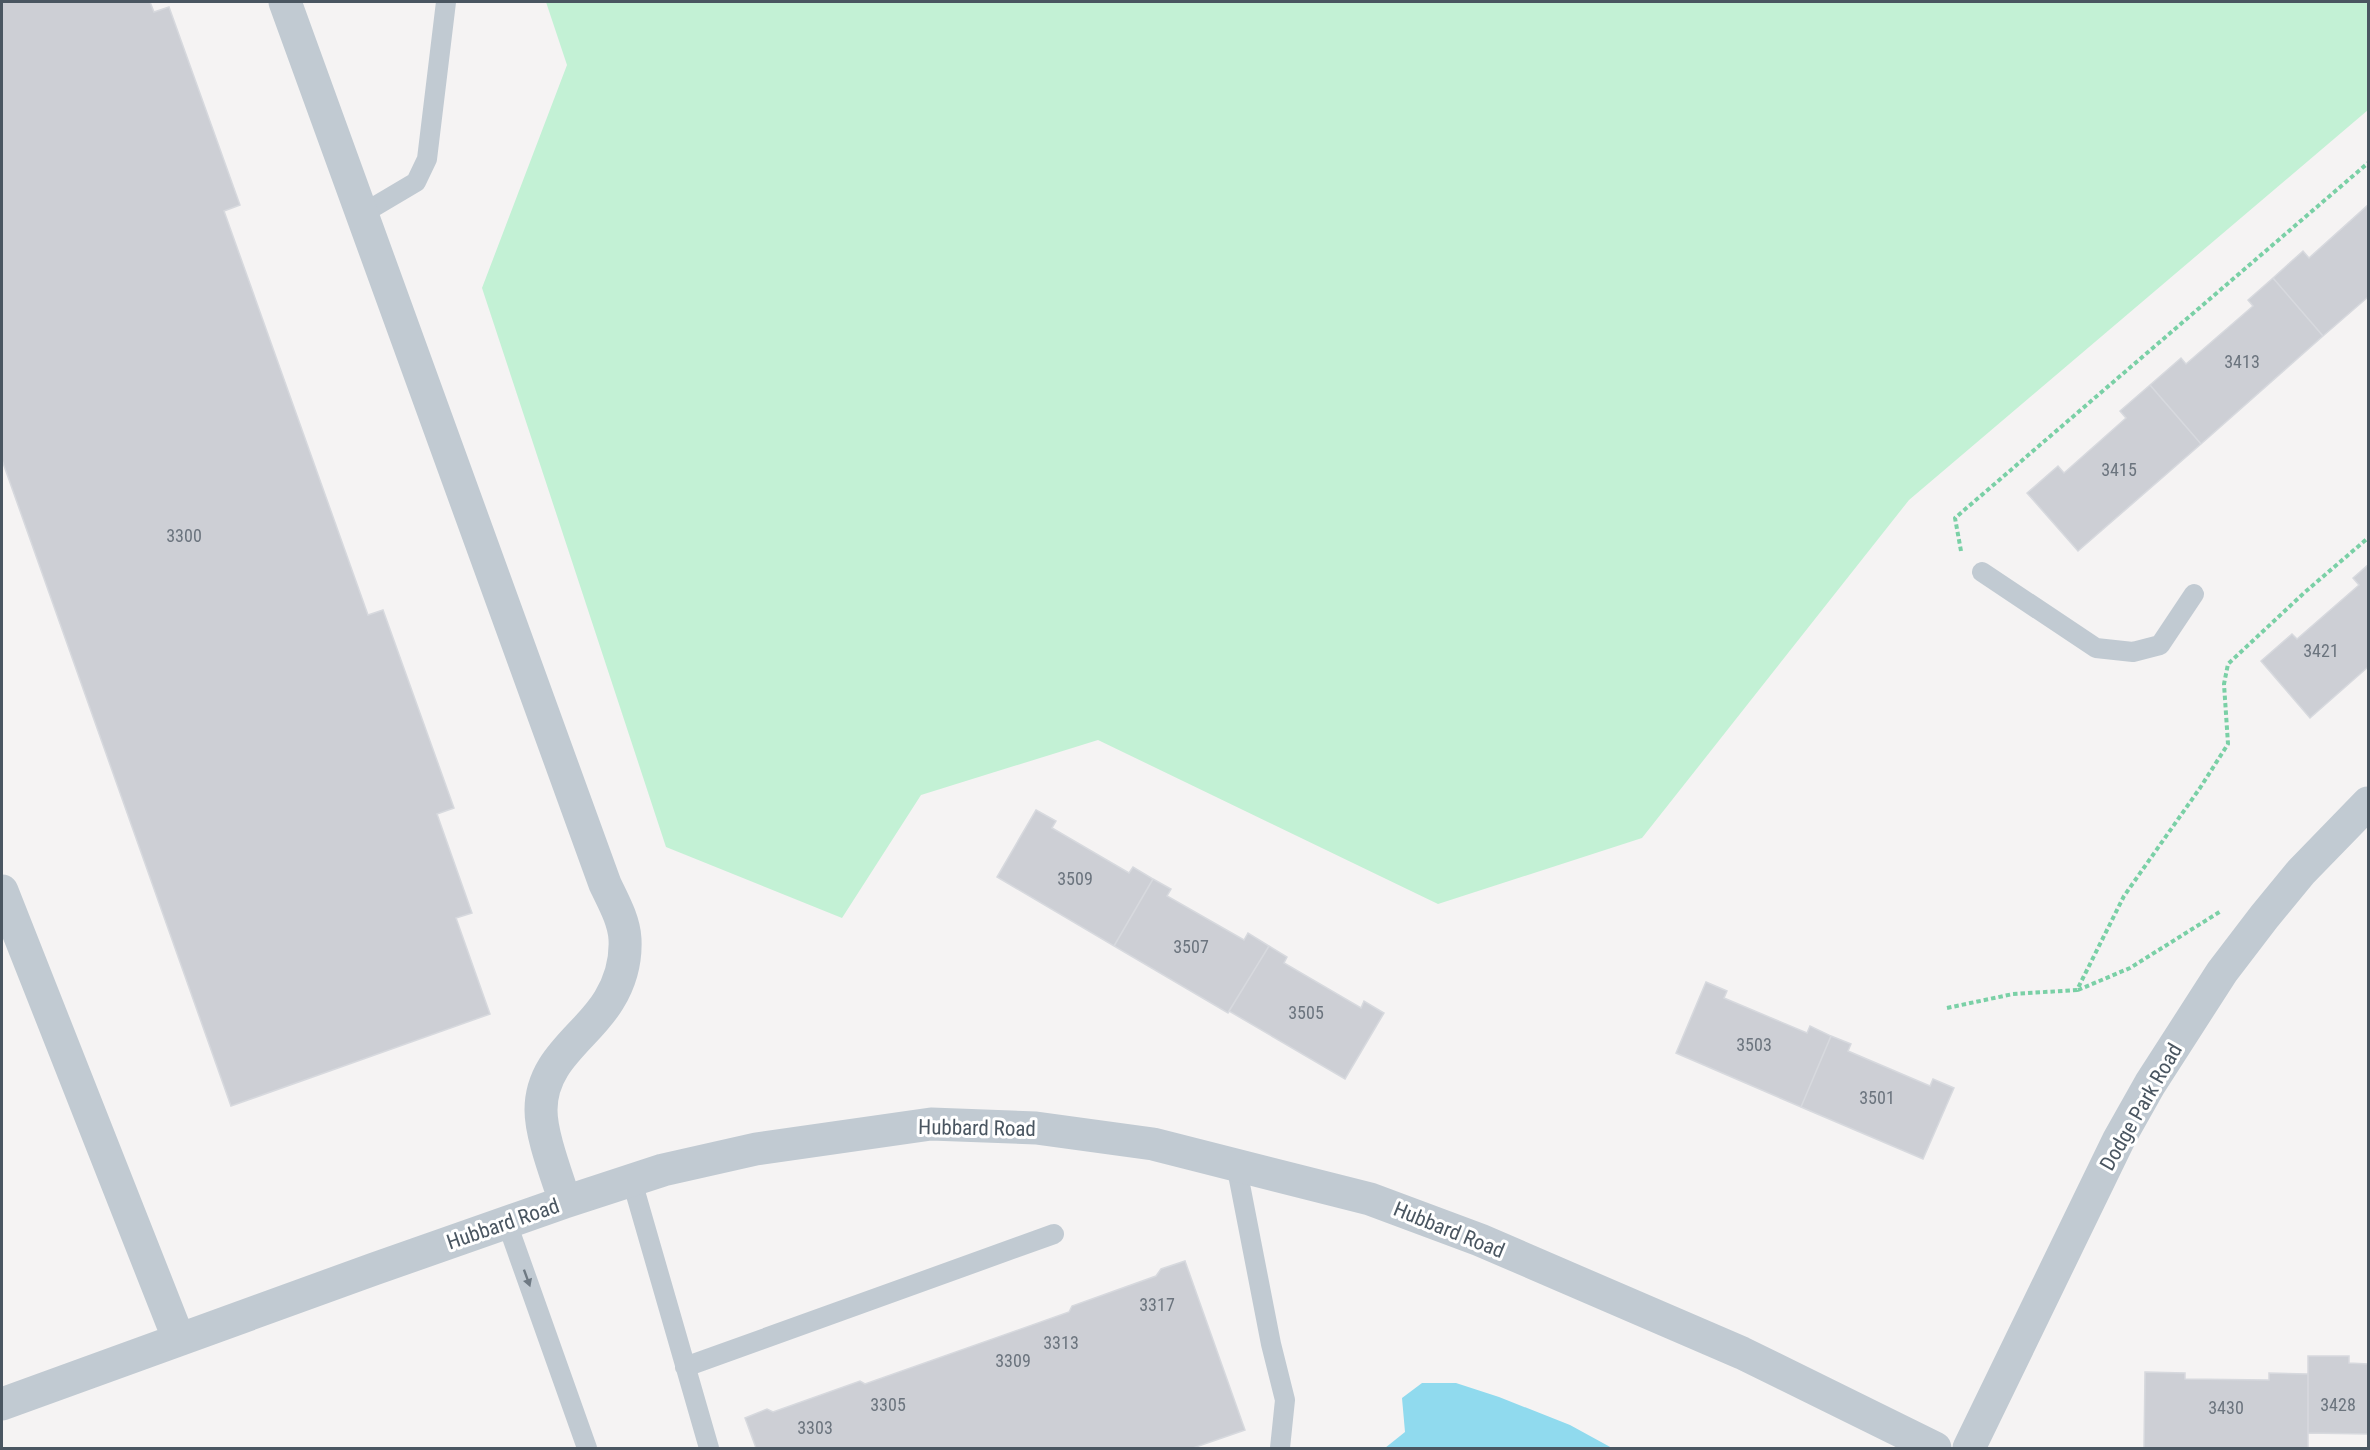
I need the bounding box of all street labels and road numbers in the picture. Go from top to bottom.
street label: Dodge Park Road [2095,1039,2187,1175]
street label: Hubbard Road [918,1115,1036,1141]
street label: Hubbard Road [444,1194,562,1254]
street label: Hubbard Road [1390,1197,1508,1263]

